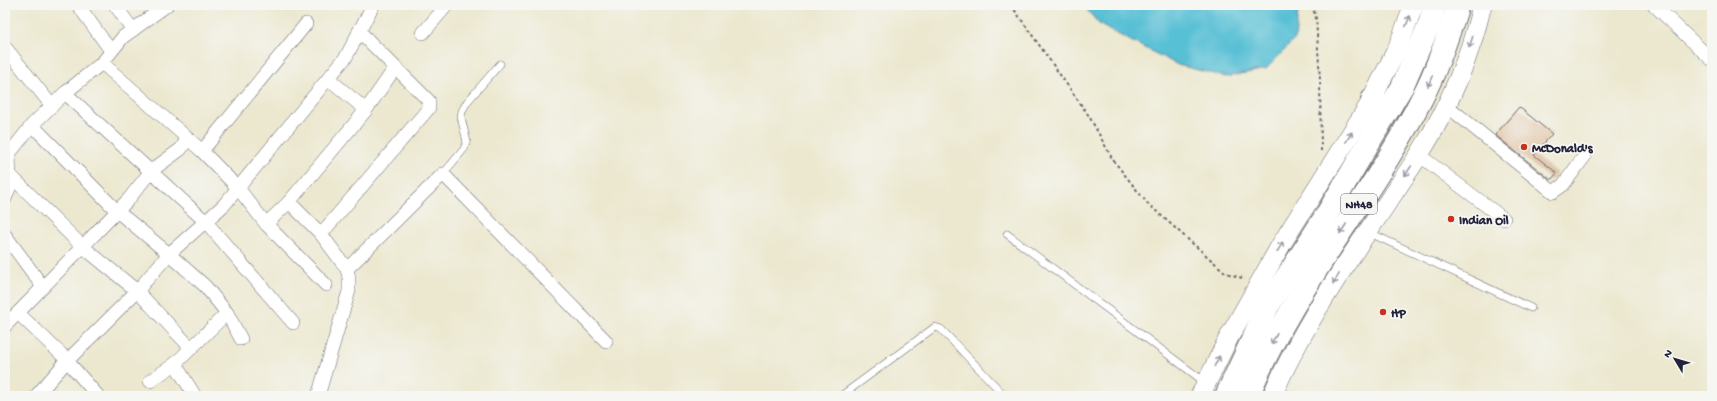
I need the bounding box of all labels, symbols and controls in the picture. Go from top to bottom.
one-way arrow [1404,16,1412,28]
one-way arrow [1467,36,1474,49]
one-way arrow [1426,74,1433,86]
one-way arrow [1345,132,1353,143]
marker: McDonald's [1519,142,1529,152]
place label: McDonald's [1532,142,1594,157]
one-way arrow [1404,165,1412,176]
road number: NH48 [1341,194,1377,214]
marker: Indian Oil [1446,214,1456,224]
place label: Indian Oil [1459,214,1509,229]
one-way arrow [1338,223,1346,235]
one-way arrow [1276,241,1284,253]
one-way arrow [1332,273,1340,284]
marker: HP [1378,307,1388,317]
place label: HP [1391,307,1406,322]
one-way arrow [1270,333,1277,345]
north arrow [1655,339,1695,379]
text: N [1662,348,1676,361]
one-way arrow [1214,355,1221,367]

